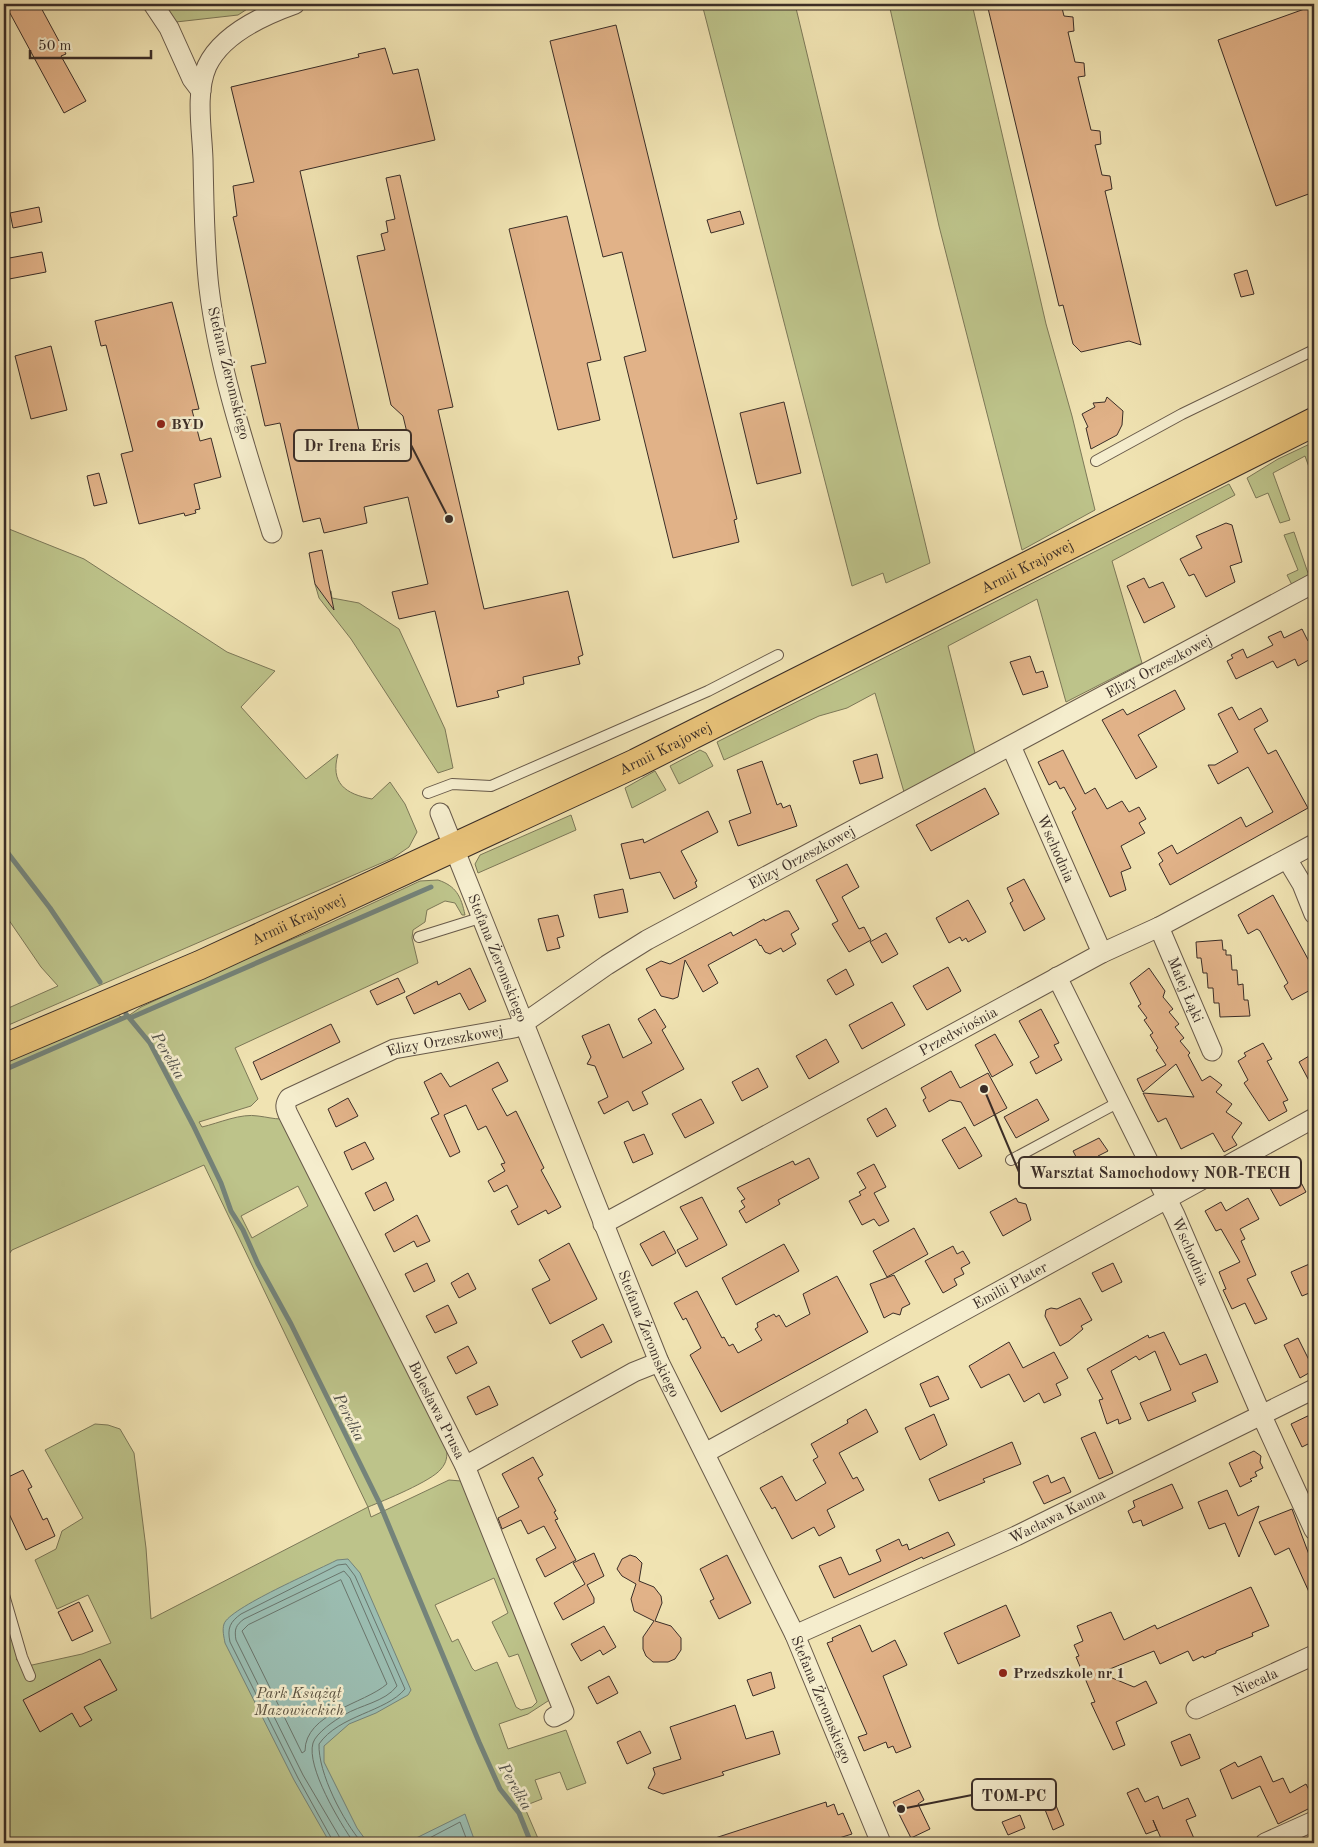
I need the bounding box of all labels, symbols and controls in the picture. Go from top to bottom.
scale bar [30,28,151,60]
text: 50 m [38,39,72,54]
street label: Stefana Żeromskiego [204,305,254,441]
marker: BYD [155,418,167,430]
place label: BYD [171,418,204,433]
callout: Dr Irena Eris [294,430,411,461]
text: Dr Irena Eris [304,439,400,455]
street label: Armii Krajowej [979,538,1076,597]
street label: Elizy Orzeszkowej [1104,633,1215,702]
street label: Armii Krajowej [617,720,715,779]
street label: Wschodnia [1033,813,1076,886]
street label: Elizy Orzeszkowej [747,824,858,893]
street label: Stefana Żeromskiego [464,892,529,1025]
street label: Armii Krajowej [250,893,348,949]
street label: Małej Łąki [1164,955,1205,1025]
street label: Przedwiośnia [917,1005,1001,1060]
street label: Elizy Orzeszkowej [385,1024,505,1060]
water label: Perełka [147,1029,187,1083]
callout: Warsztat Samochodowy NOR-TECH [1019,1157,1301,1188]
text: Warsztat Samochodowy NOR-TECH [1029,1166,1291,1182]
street label: Wschodnia [1168,1216,1211,1288]
street label: Emilii Plater [971,1260,1051,1313]
street label: Stefana Żeromskiego [614,1268,681,1400]
street label: Bolesława Prusa [405,1359,467,1462]
water label: Perełka [329,1390,367,1445]
street label: Wacława Kauna [1007,1487,1109,1547]
street label: Stefana Żeromskiego [787,1634,853,1766]
street label: Niecała [1231,1666,1281,1700]
marker: Przedszkole nr 1 [997,1667,1009,1679]
place label: Przedszkole nr 1 [1013,1667,1125,1682]
park label: Park Książąt Mazowieckich [253,1687,344,1719]
water label: Perełka [494,1760,534,1814]
callout: TOM-PC [972,1779,1056,1810]
text: TOM-PC [982,1789,1046,1805]

